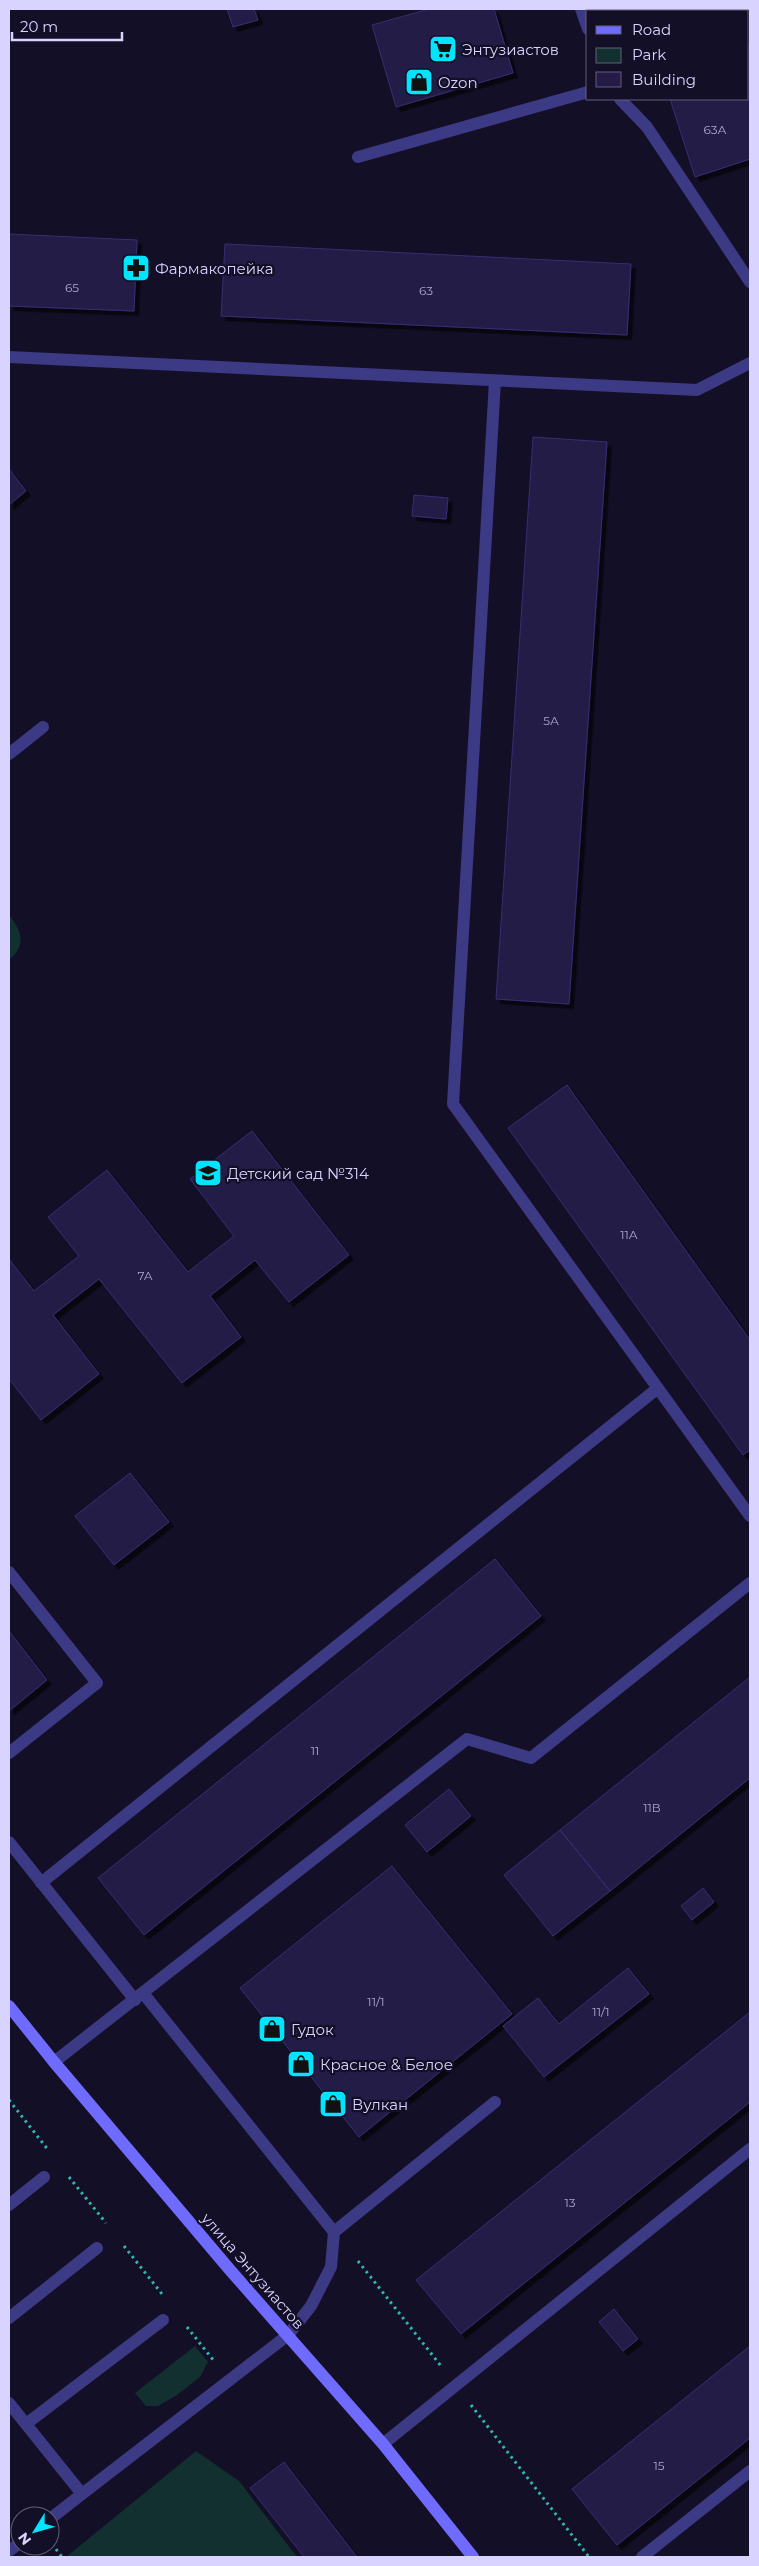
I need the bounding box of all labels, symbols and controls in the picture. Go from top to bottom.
scale bar [12,10,122,42]
legend [586,10,749,100]
text: 20 m [20,17,58,36]
text: Road [632,20,671,39]
supermarket icon: Энтузиастов [428,34,458,64]
place label: Энтузиастов [462,40,559,59]
text: Park [632,45,666,64]
shop icon: Ozon [404,67,434,97]
text: Building [632,70,696,89]
place label: Ozon [438,73,478,92]
house number: 63А [703,122,727,137]
pharmacy icon: Фармакопейка [121,253,151,283]
place label: Фармакопейка [155,259,273,278]
house number: 65 [65,280,79,295]
house number: 63 [419,283,433,298]
house number: 5А [543,713,559,728]
school or university icon: Детский сад №314 [193,1158,223,1188]
place label: Детский сад №314 [227,1164,369,1183]
house number: 11А [620,1227,638,1242]
house number: 7А [137,1268,153,1283]
house number: 11 [311,1743,319,1758]
house number: 11В [643,1800,661,1815]
house number: 11/1 [367,1994,385,2009]
house number: 11/1 [592,2004,610,2019]
shop icon: Гудок [257,2014,287,2044]
place label: Гудок [291,2020,334,2039]
shop icon: Красное & Белое [286,2049,316,2079]
place label: Красное & Белое [320,2055,453,2074]
shop icon: Вулкан [318,2089,348,2119]
place label: Вулкан [352,2095,408,2114]
house number: 13 [564,2195,576,2210]
street label: улица Энтузиастов [197,2208,309,2333]
house number: 15 [653,2458,665,2473]
north arrow [10,2506,60,2556]
text: N [14,2529,35,2549]

